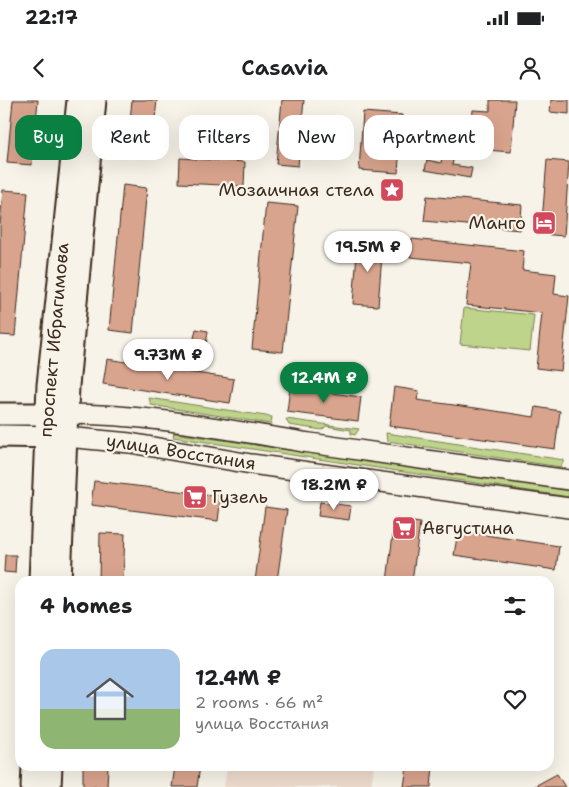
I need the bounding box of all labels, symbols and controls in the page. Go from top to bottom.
text: 22:17 [25,5,78,30]
text: Casavia [241,53,328,82]
icon: back [25,54,53,82]
icon: person [516,54,544,82]
chip: Buy [15,115,82,160]
chip: Rent [92,115,169,160]
chip: Filters [179,115,269,160]
chip: New [279,115,354,160]
chip: Apartment [364,115,494,160]
place icon: Мозаичная стела [379,177,405,203]
place label: Мозаичная стела [219,178,374,202]
hotel icon: Манго [531,210,557,236]
place label: Манго [469,211,526,235]
pin: 19.5M ₽ [322,230,414,273]
text: 19.5M ₽ [335,236,401,257]
street label: проспект Ибрагимова [34,242,74,438]
pin: 9.73M ₽ [122,338,214,381]
text: 9.73M ₽ [134,344,202,365]
pin: 12.4M ₽ [278,362,370,404]
text: 12.4M ₽ [291,367,357,388]
street label: улица Восстания [105,428,257,476]
pin: 18.2M ₽ [288,468,380,511]
text: 18.2M ₽ [301,474,367,495]
supermarket icon: Гузель [182,484,208,510]
place label: Гузель [212,485,268,509]
supermarket icon: Августина [391,515,417,541]
place label: Августина [422,516,514,540]
text: 4 homes [40,592,132,620]
icon: filters [501,592,529,620]
text: 12.4M ₽ [195,664,281,692]
icon: home [80,669,140,729]
icon: heart [501,685,529,713]
text: 2 rooms · 66 m² [195,692,323,713]
text: улица Восстания [195,713,329,734]

